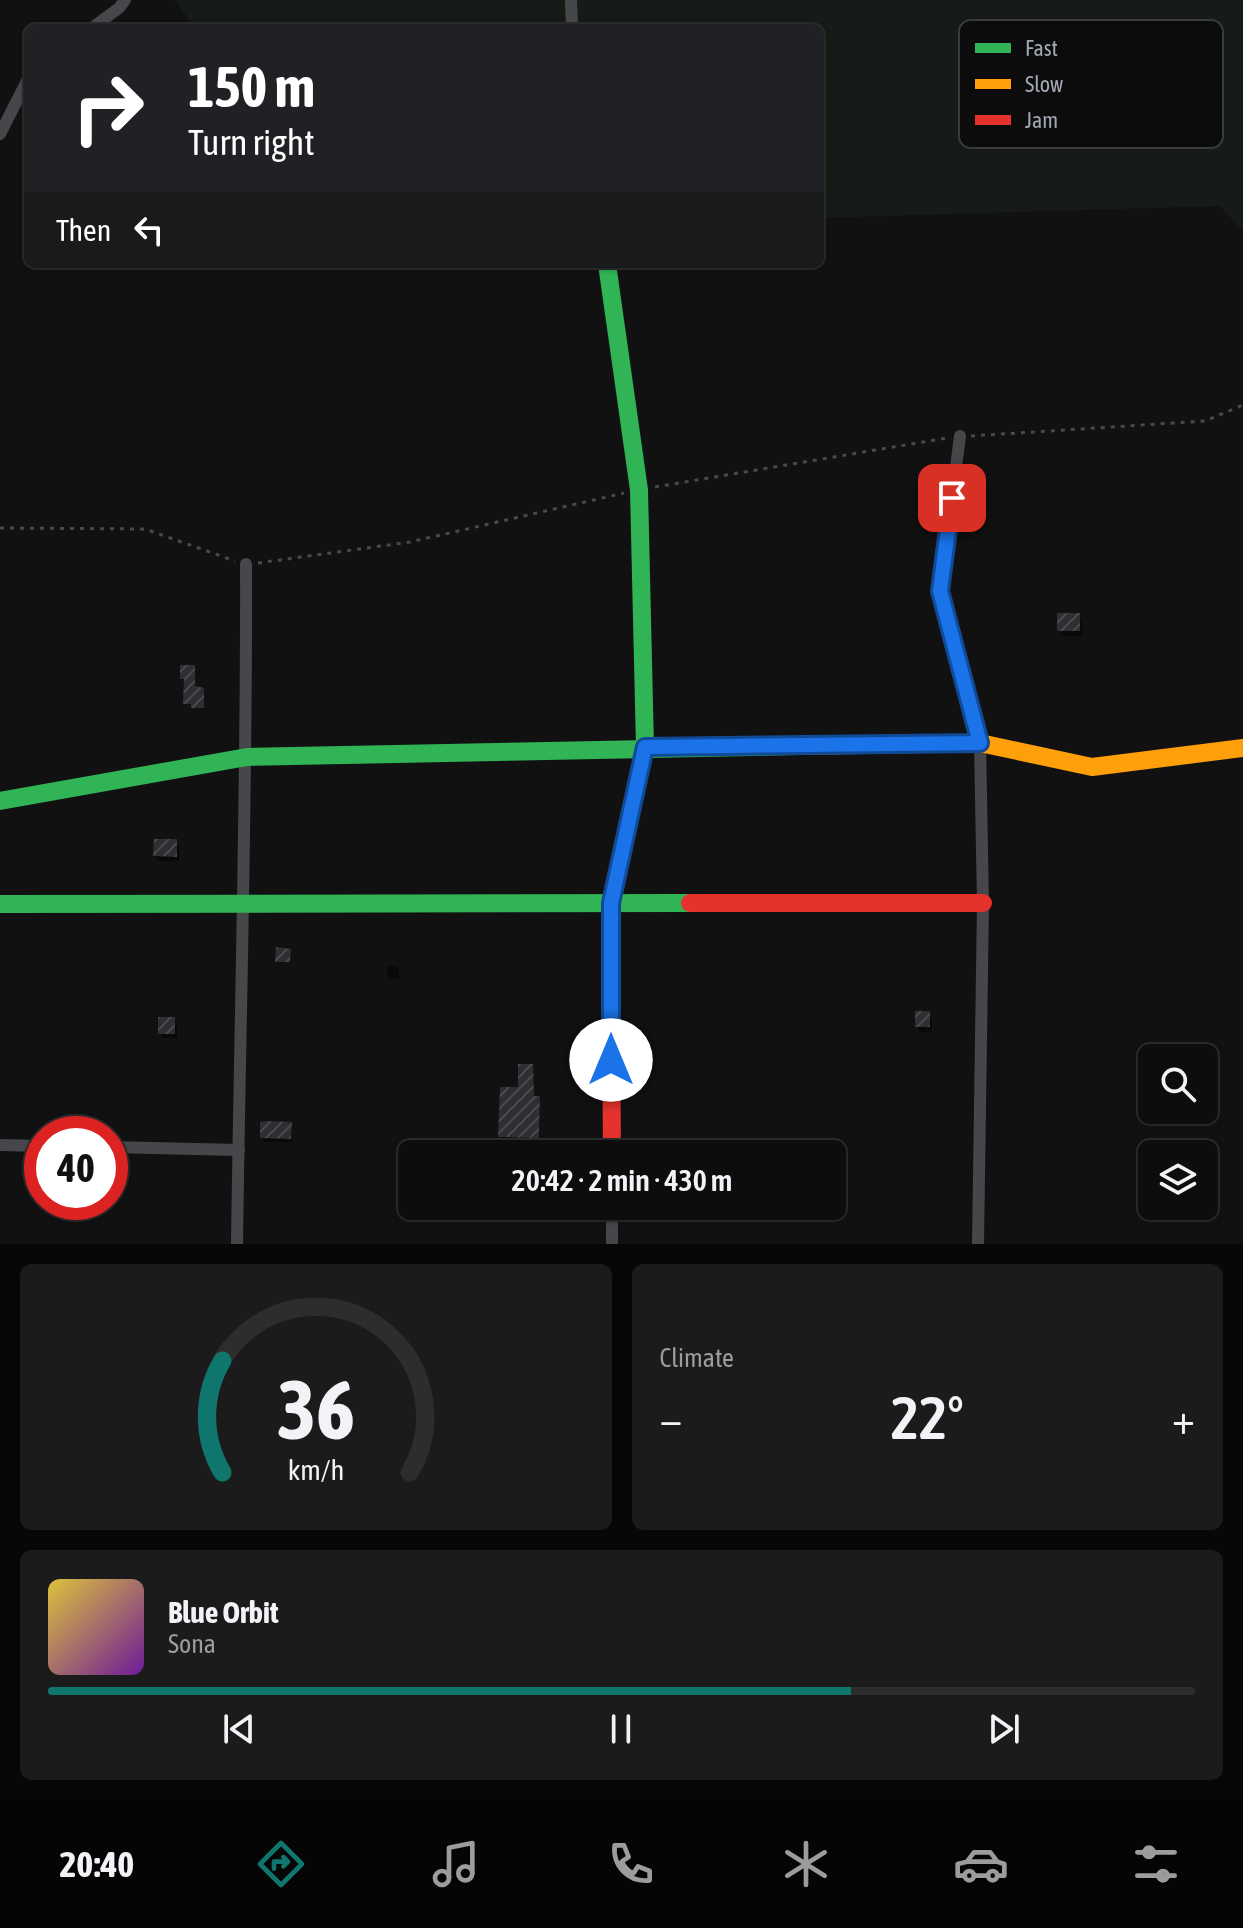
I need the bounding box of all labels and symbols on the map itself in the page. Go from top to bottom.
legend [959,20,1223,148]
text: Fast [1025,35,1058,61]
text: Slow [1025,71,1063,97]
text: Jam [1025,107,1058,133]
pin [918,464,986,532]
position arrow [569,1018,653,1102]
speed limit sign: 40 [24,1116,128,1220]

